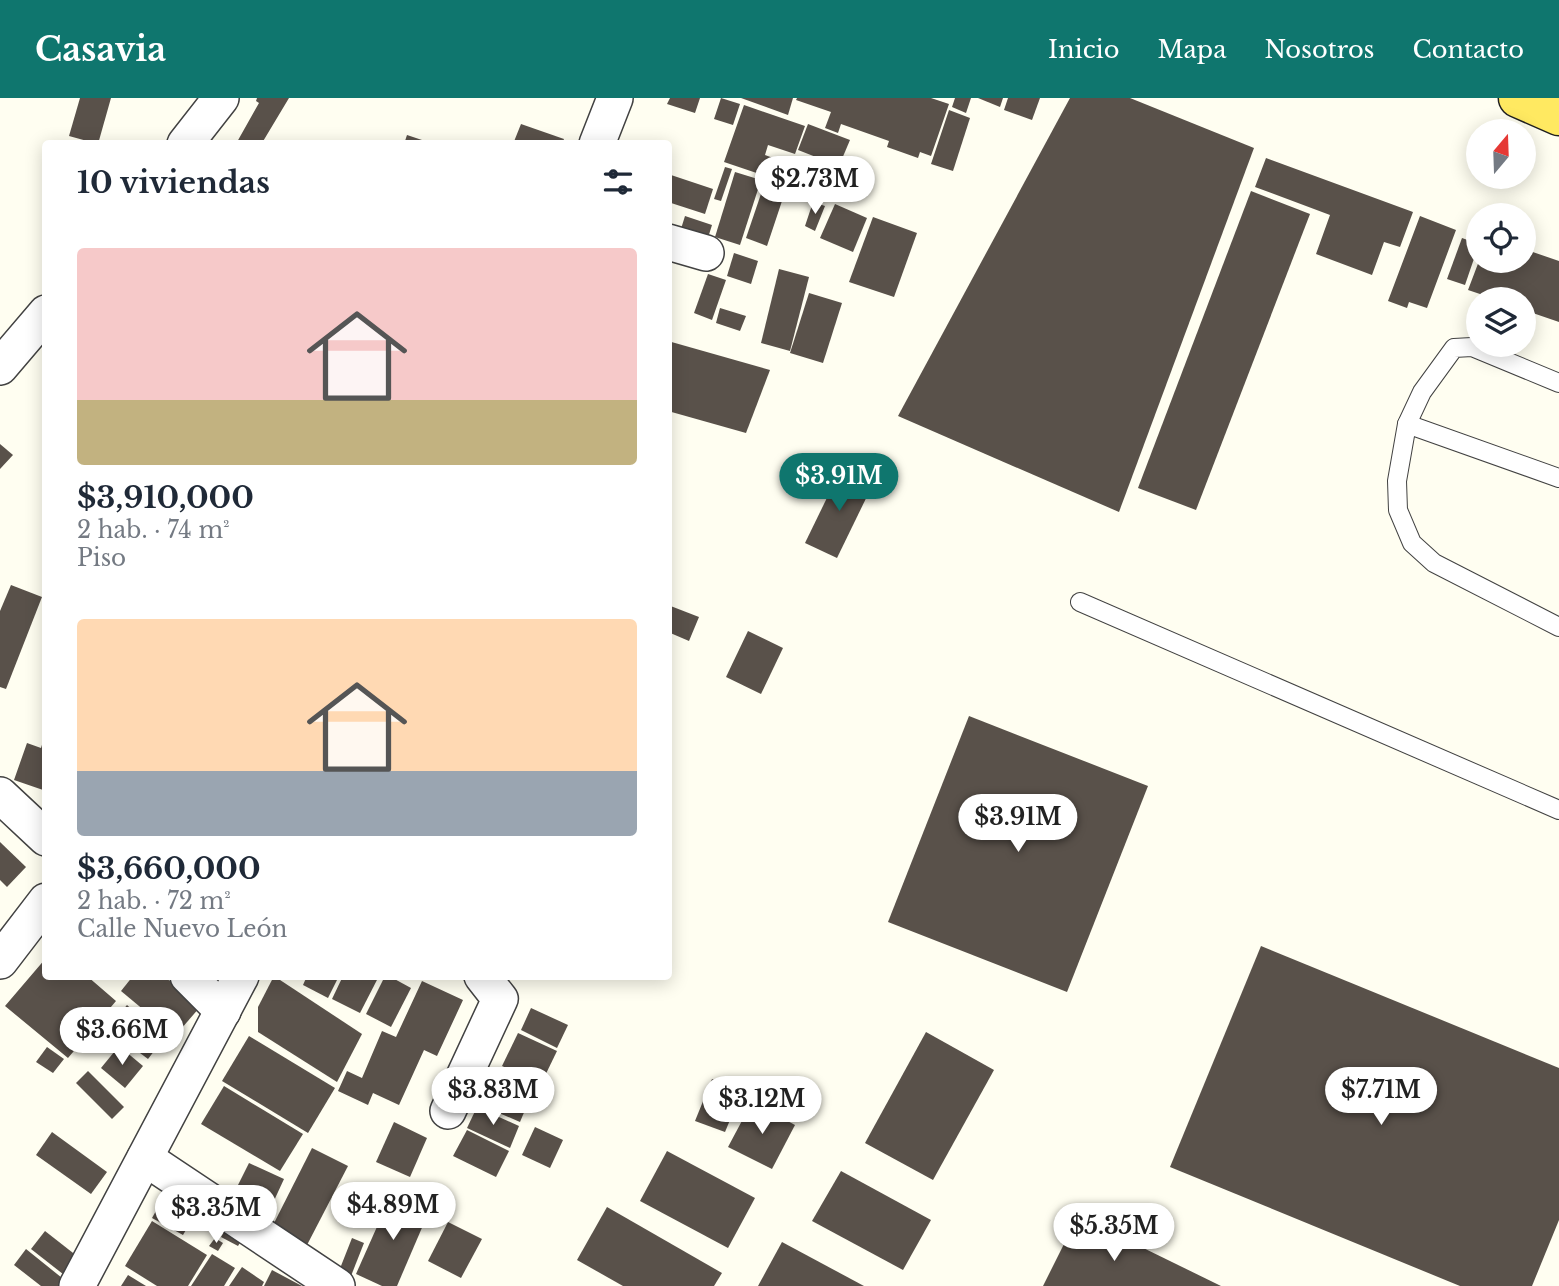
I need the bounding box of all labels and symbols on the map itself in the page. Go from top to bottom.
north arrow [1466,119,1536,189]
pin: $2.73M [758,156,872,216]
pin: $3.91M [782,454,896,513]
pin: $3.91M [961,794,1075,854]
pin: $3.66M [65,1007,179,1067]
pin: $3.83M [436,1068,550,1127]
pin: $7.71M [1324,1068,1438,1127]
pin: $3.12M [705,1076,819,1136]
pin: $4.89M [336,1182,450,1242]
pin: $3.35M [159,1186,273,1245]
pin: $5.35M [1057,1204,1171,1263]

